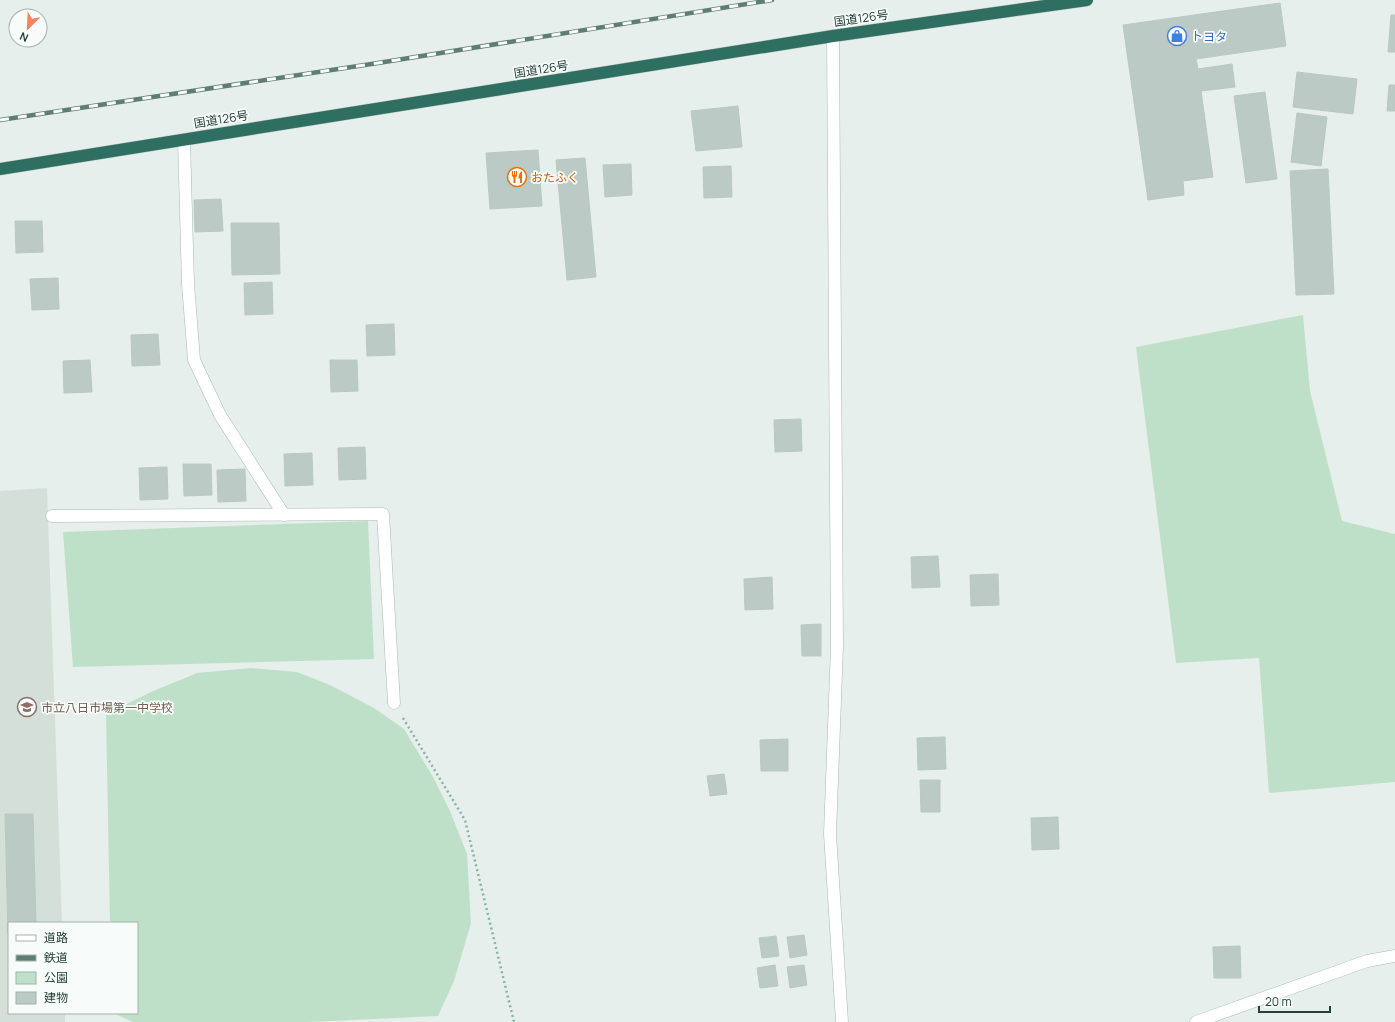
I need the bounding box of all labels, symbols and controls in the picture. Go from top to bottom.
street label: 国道126号 [833,6,889,30]
north arrow [8,8,48,48]
shop icon: トヨタ [1166,25,1188,47]
place label: トヨタ [1191,28,1227,45]
text: N [17,29,30,46]
street label: 国道126号 [513,56,569,82]
street label: 国道126号 [193,106,249,132]
restaurant icon: おたふく [506,166,528,188]
place label: おたふく [531,169,579,186]
school or university icon: 市立八日市場第一中学校 [16,696,38,718]
place label: 市立八日市場第一中学校 [41,699,173,716]
legend [8,922,138,1014]
text: 道路 [44,929,68,946]
text: 鉄道 [44,949,68,966]
text: 公園 [44,969,68,986]
scale bar [1259,988,1330,1014]
text: 建物 [44,989,68,1006]
text: 20 m [1265,993,1292,1010]

